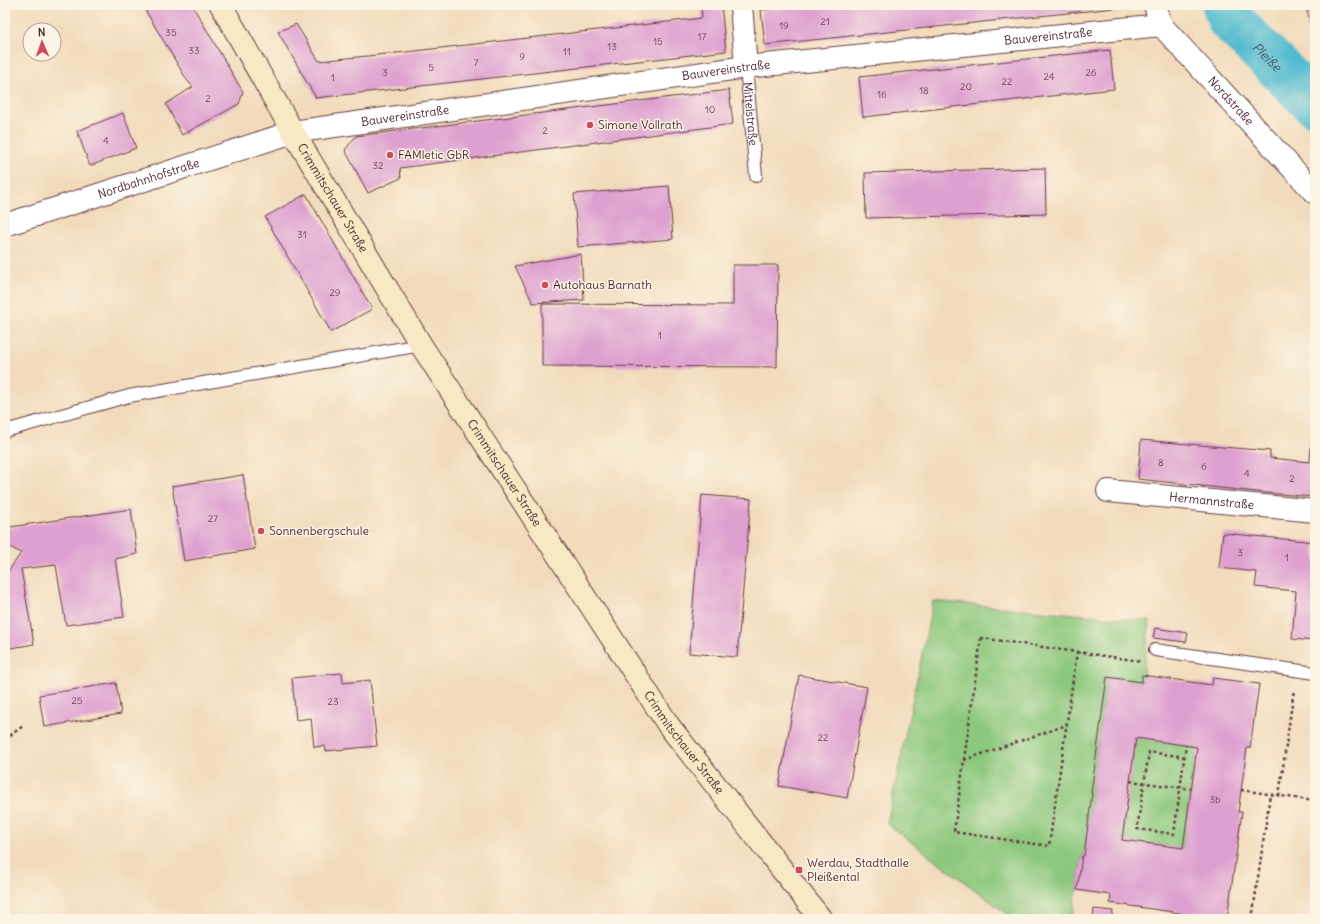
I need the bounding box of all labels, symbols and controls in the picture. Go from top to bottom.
house number: 21 [820,15,830,28]
house number: 19 [779,19,789,32]
north arrow [22,22,62,62]
street label: Bauvereinstraße [1003,24,1093,48]
text: N [38,25,46,39]
house number: 35 [165,26,177,39]
house number: 17 [698,30,707,43]
house number: 15 [653,35,663,48]
water label: Pleiße [1248,39,1286,76]
house number: 13 [607,40,617,53]
house number: 33 [188,44,200,57]
house number: 11 [563,45,571,58]
house number: 9 [519,50,525,63]
house number: 7 [474,56,479,69]
street label: Bauvereinstraße [681,57,771,83]
house number: 5 [428,61,434,74]
house number: 3 [382,66,388,79]
house number: 26 [1085,66,1097,79]
house number: 24 [1043,70,1055,83]
house number: 1 [331,71,335,84]
street label: Nordstraße [1205,73,1257,128]
house number: 22 [1002,75,1013,88]
house number: 20 [960,80,972,93]
street label: Mittelstraße [740,81,761,146]
house number: 18 [919,84,929,97]
house number: 16 [877,88,887,101]
house number: 2 [205,92,211,105]
street label: Bauvereinstraße [360,102,450,129]
house number: 10 [705,103,715,116]
place label: Simone Vollrath [598,117,683,132]
marker: Simone Vollrath [585,120,595,130]
house number: 2 [542,124,548,137]
house number: 4 [103,134,109,147]
street label: Crimmitschauer Straße [295,140,372,255]
place label: FAMletic GbR [398,147,470,162]
marker: FAMletic GbR [385,150,395,160]
street label: Nordbahnhofstraße [96,155,201,202]
house number: 32 [372,159,384,172]
house number: 31 [297,228,307,241]
place label: Autohaus Barnath [553,277,652,292]
marker: Autohaus Barnath [540,280,550,290]
house number: 29 [329,286,341,299]
house number: 1 [658,329,662,342]
street label: Crimmitschauer Straße [464,416,545,529]
house number: 8 [1158,456,1164,469]
house number: 6 [1201,460,1207,473]
house number: 4 [1244,467,1250,480]
house number: 2 [1289,472,1295,485]
street label: Hermannstraße [1168,489,1255,512]
house number: 27 [208,512,218,525]
place label: Sonnenbergschule [269,523,369,538]
marker: Sonnenbergschule [256,526,266,536]
house number: 3 [1237,546,1243,559]
house number: 1 [1285,551,1289,564]
street label: Crimmitschauer Straße [641,688,727,797]
house number: 25 [71,694,83,707]
house number: 23 [327,695,339,708]
house number: 22 [818,731,829,744]
house number: 3b [1209,793,1221,806]
place label: Werdau, Stadthalle Pleißental [807,855,909,884]
marker: Werdau, Stadthalle Pleißental [794,865,804,875]

